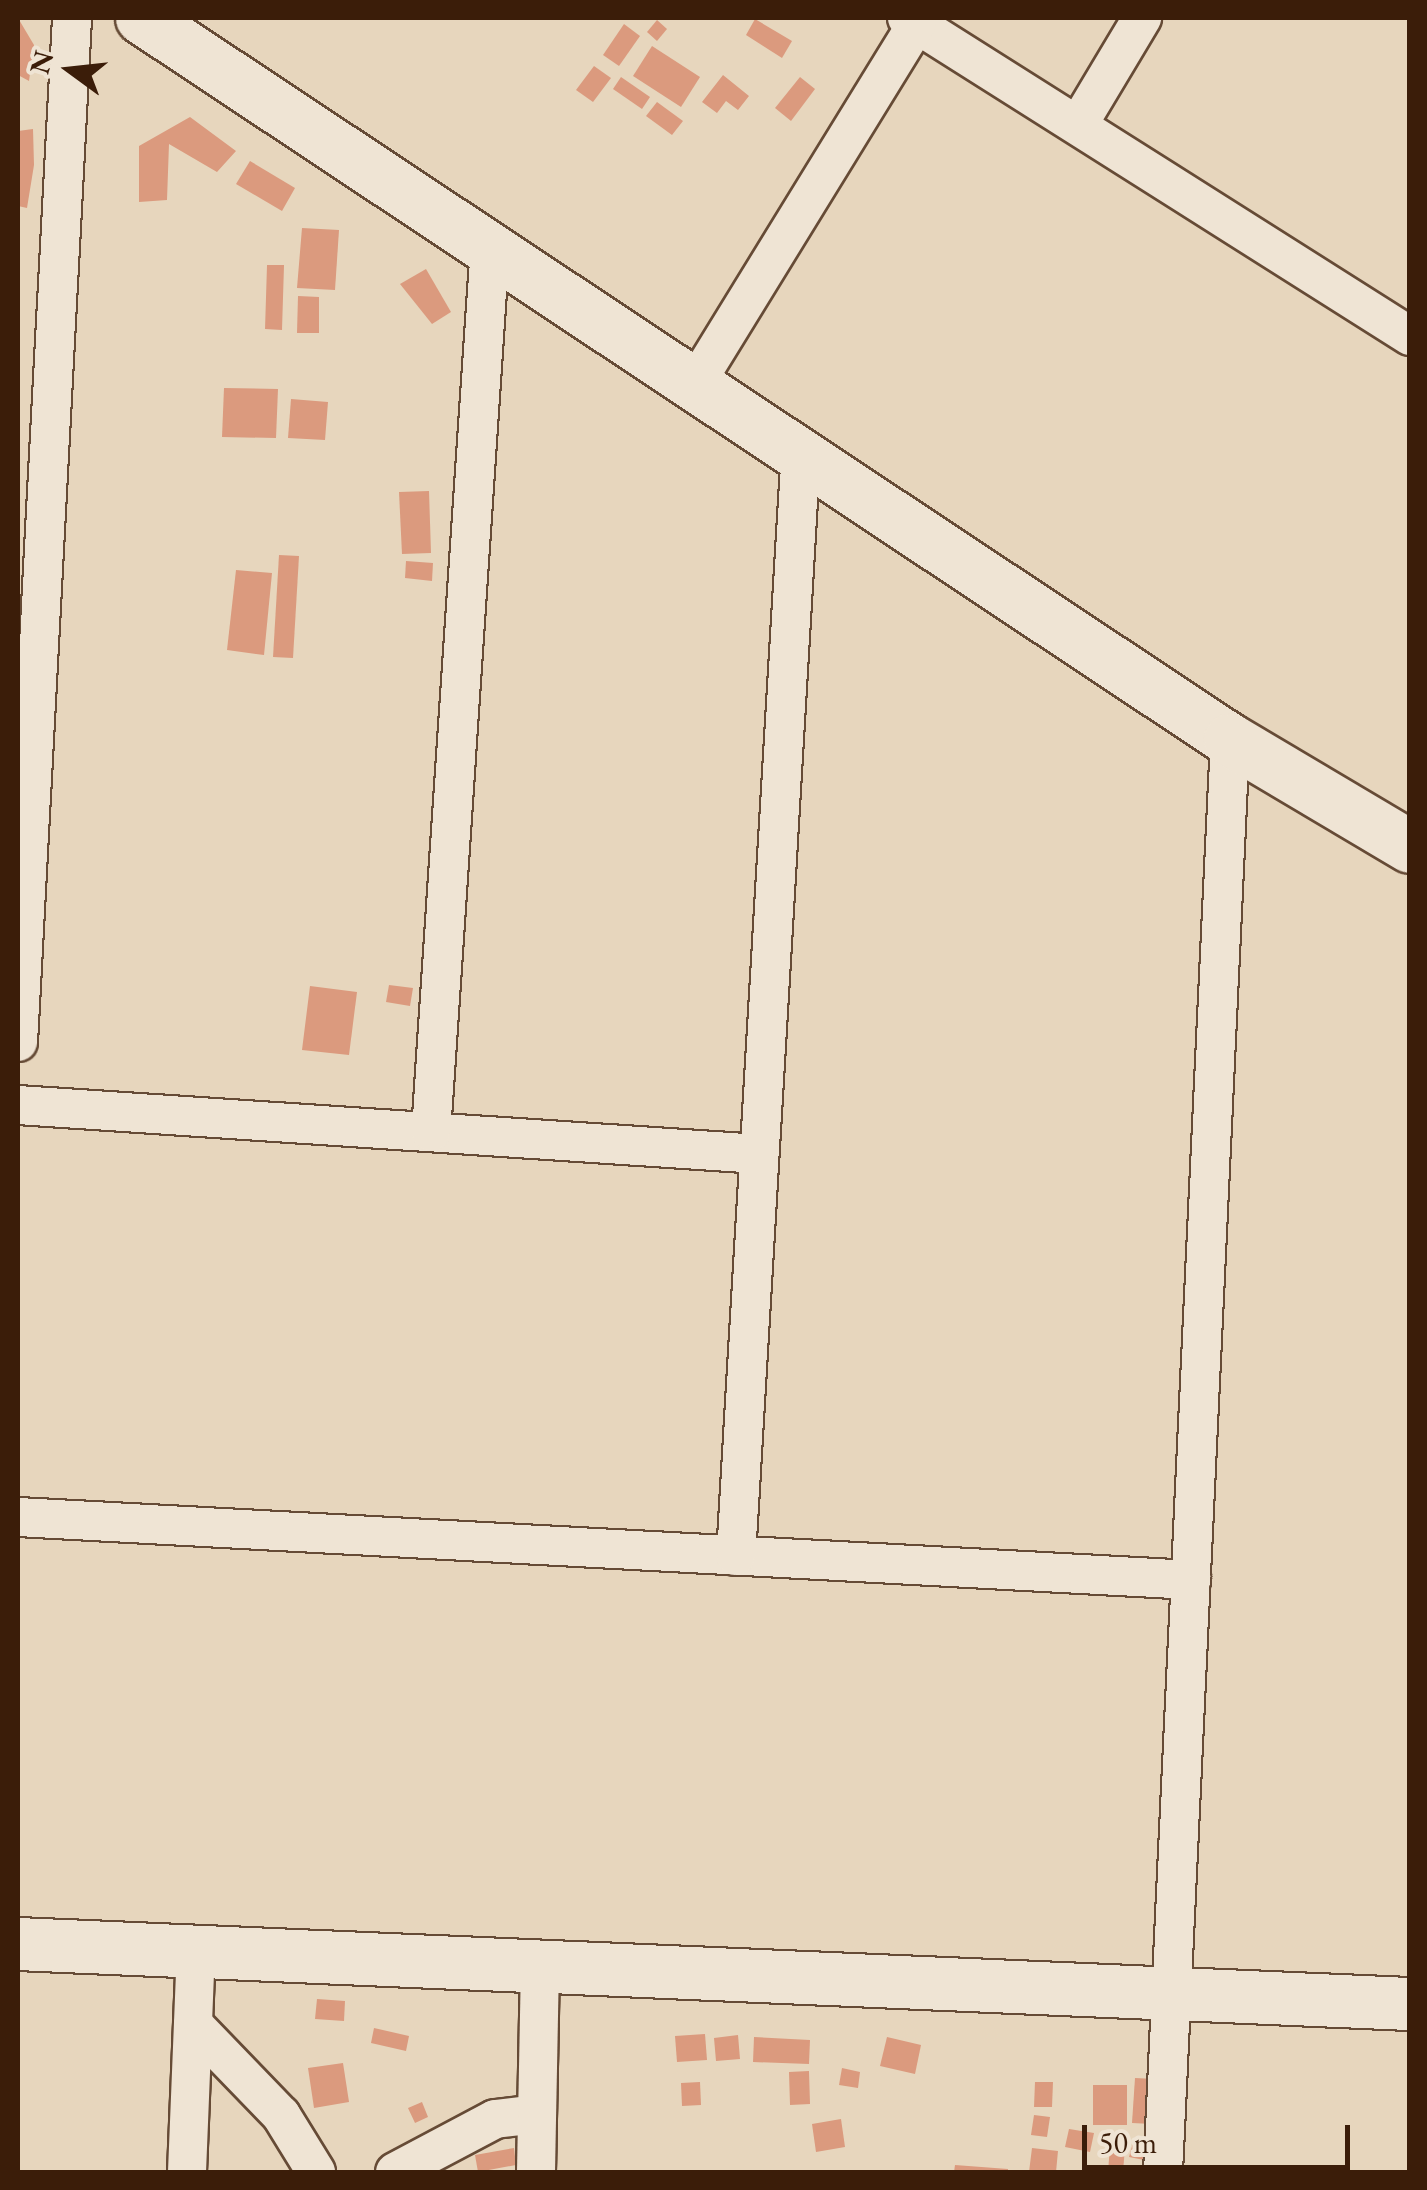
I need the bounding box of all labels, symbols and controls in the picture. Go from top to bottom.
north arrow [20,20,120,120]
text: N [21,47,61,78]
scale bar [1087,2105,1354,2167]
text: 50 m [1099,2123,1157,2162]

